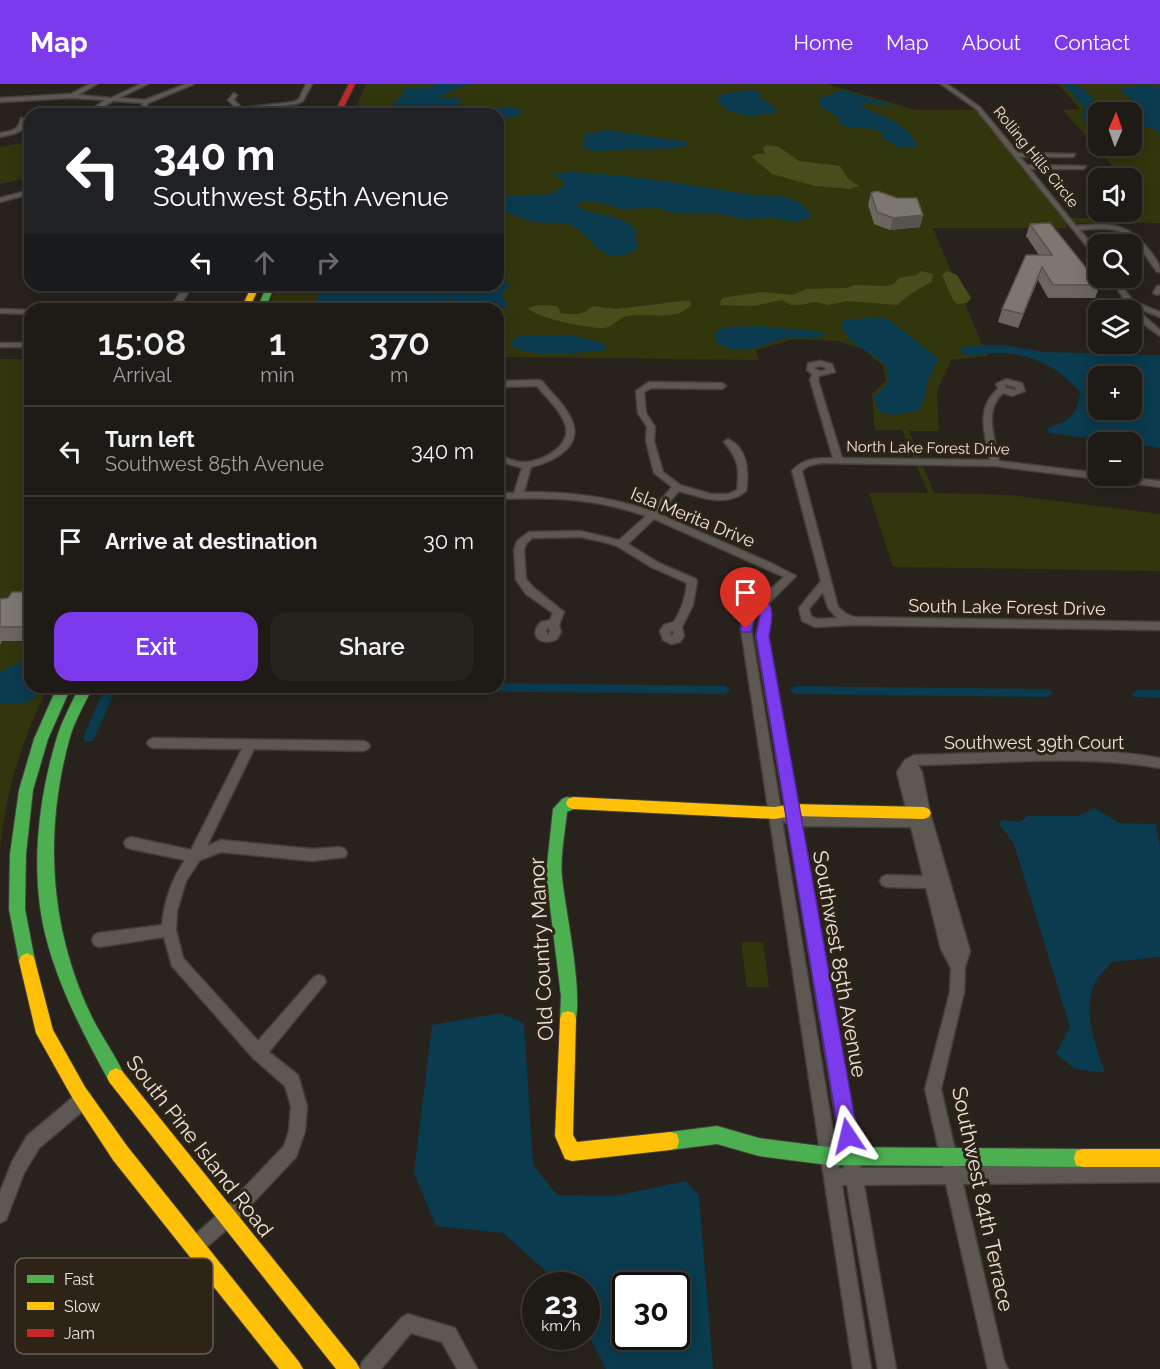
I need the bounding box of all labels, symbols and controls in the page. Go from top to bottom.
text: Map [30,26,88,59]
text: Home [794,30,853,55]
text: Map [886,30,929,55]
text: About [962,30,1021,55]
text: Contact [1054,30,1130,55]
north arrow [1088,102,1142,156]
map controls [1088,102,1142,486]
street label: Rolling Hills Circle [990,103,1082,211]
text: 340 m [153,131,275,180]
icon: left [54,132,132,210]
button: sound [1088,168,1142,222]
text: Southwest 85th Avenue [153,181,449,212]
button: search [1088,234,1142,288]
icon: left [185,246,218,279]
icon: ahead [248,246,281,279]
icon: right [311,246,344,279]
button: layers [1088,300,1142,354]
text: 15:08 [98,321,186,363]
text: 1 [269,321,286,363]
text: 370 [369,321,430,363]
text: Arrival [113,363,171,387]
text: min [260,363,295,387]
text: m [390,363,409,387]
button: + [1088,366,1142,420]
text: Turn left [105,426,195,452]
button: − [1088,432,1142,486]
icon: left [54,435,87,468]
text: 340 m [411,438,474,464]
street label: North Lake Forest Drive [846,438,1010,458]
text: Southwest 85th Avenue [105,452,324,476]
street label: Isla Merita Drive [628,483,759,552]
icon: arrive [54,525,87,558]
text: Arrive at destination [105,528,318,554]
text: 30 m [423,528,474,554]
pin [720,567,771,629]
icon: arrive [729,576,762,609]
street label: South Lake Forest Drive [908,595,1106,619]
button: Exit [54,612,258,681]
button: Share [270,612,474,681]
street label: Southwest 39th Court [944,732,1124,753]
street label: Southwest 85th Avenue [808,849,872,1079]
street label: Old Country Manor [524,856,558,1041]
street label: South Pine Island Road [121,1050,279,1242]
street label: Southwest 84th Terrace [947,1084,1019,1314]
position arrow [816,1104,880,1168]
legend [15,1258,213,1354]
text: Fast [64,1270,95,1289]
speed limit sign: 30 [612,1272,690,1350]
text: 23 [544,1286,578,1321]
text: Slow [64,1297,100,1316]
text: km/h [541,1317,581,1335]
text: Jam [64,1324,95,1343]

